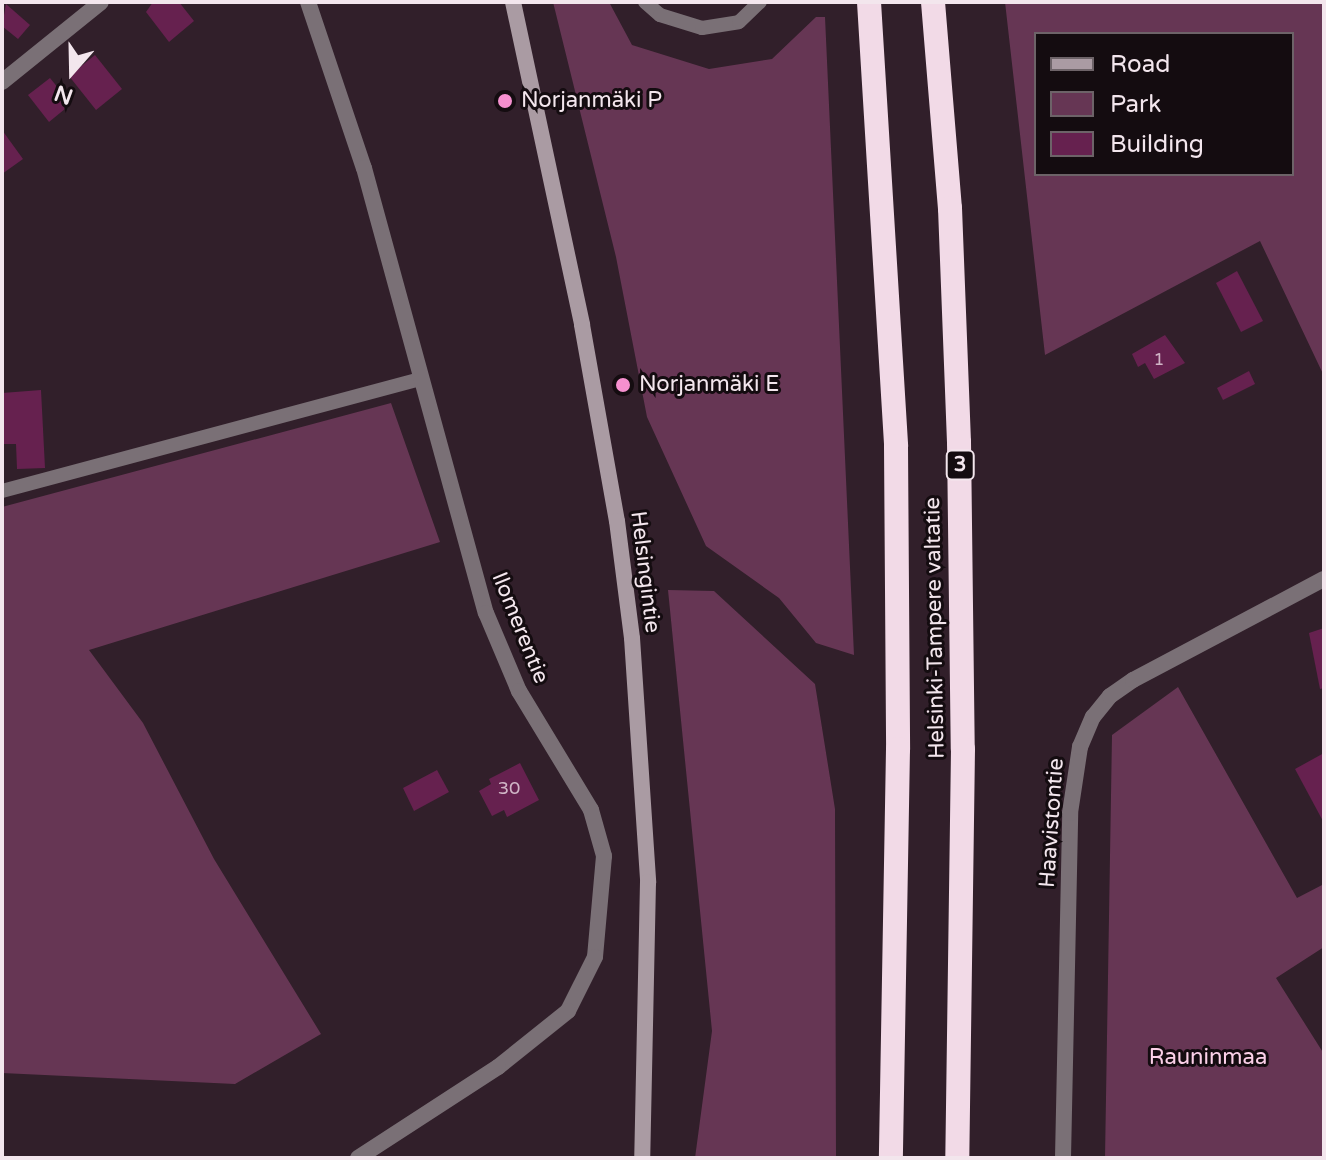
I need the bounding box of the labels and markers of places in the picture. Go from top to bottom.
place label: Norjanmäki P [521,88,662,114]
marker: Norjanmäki P [496,92,514,110]
place label: Norjanmäki E [639,372,779,398]
marker: Norjanmäki E [614,376,632,394]

